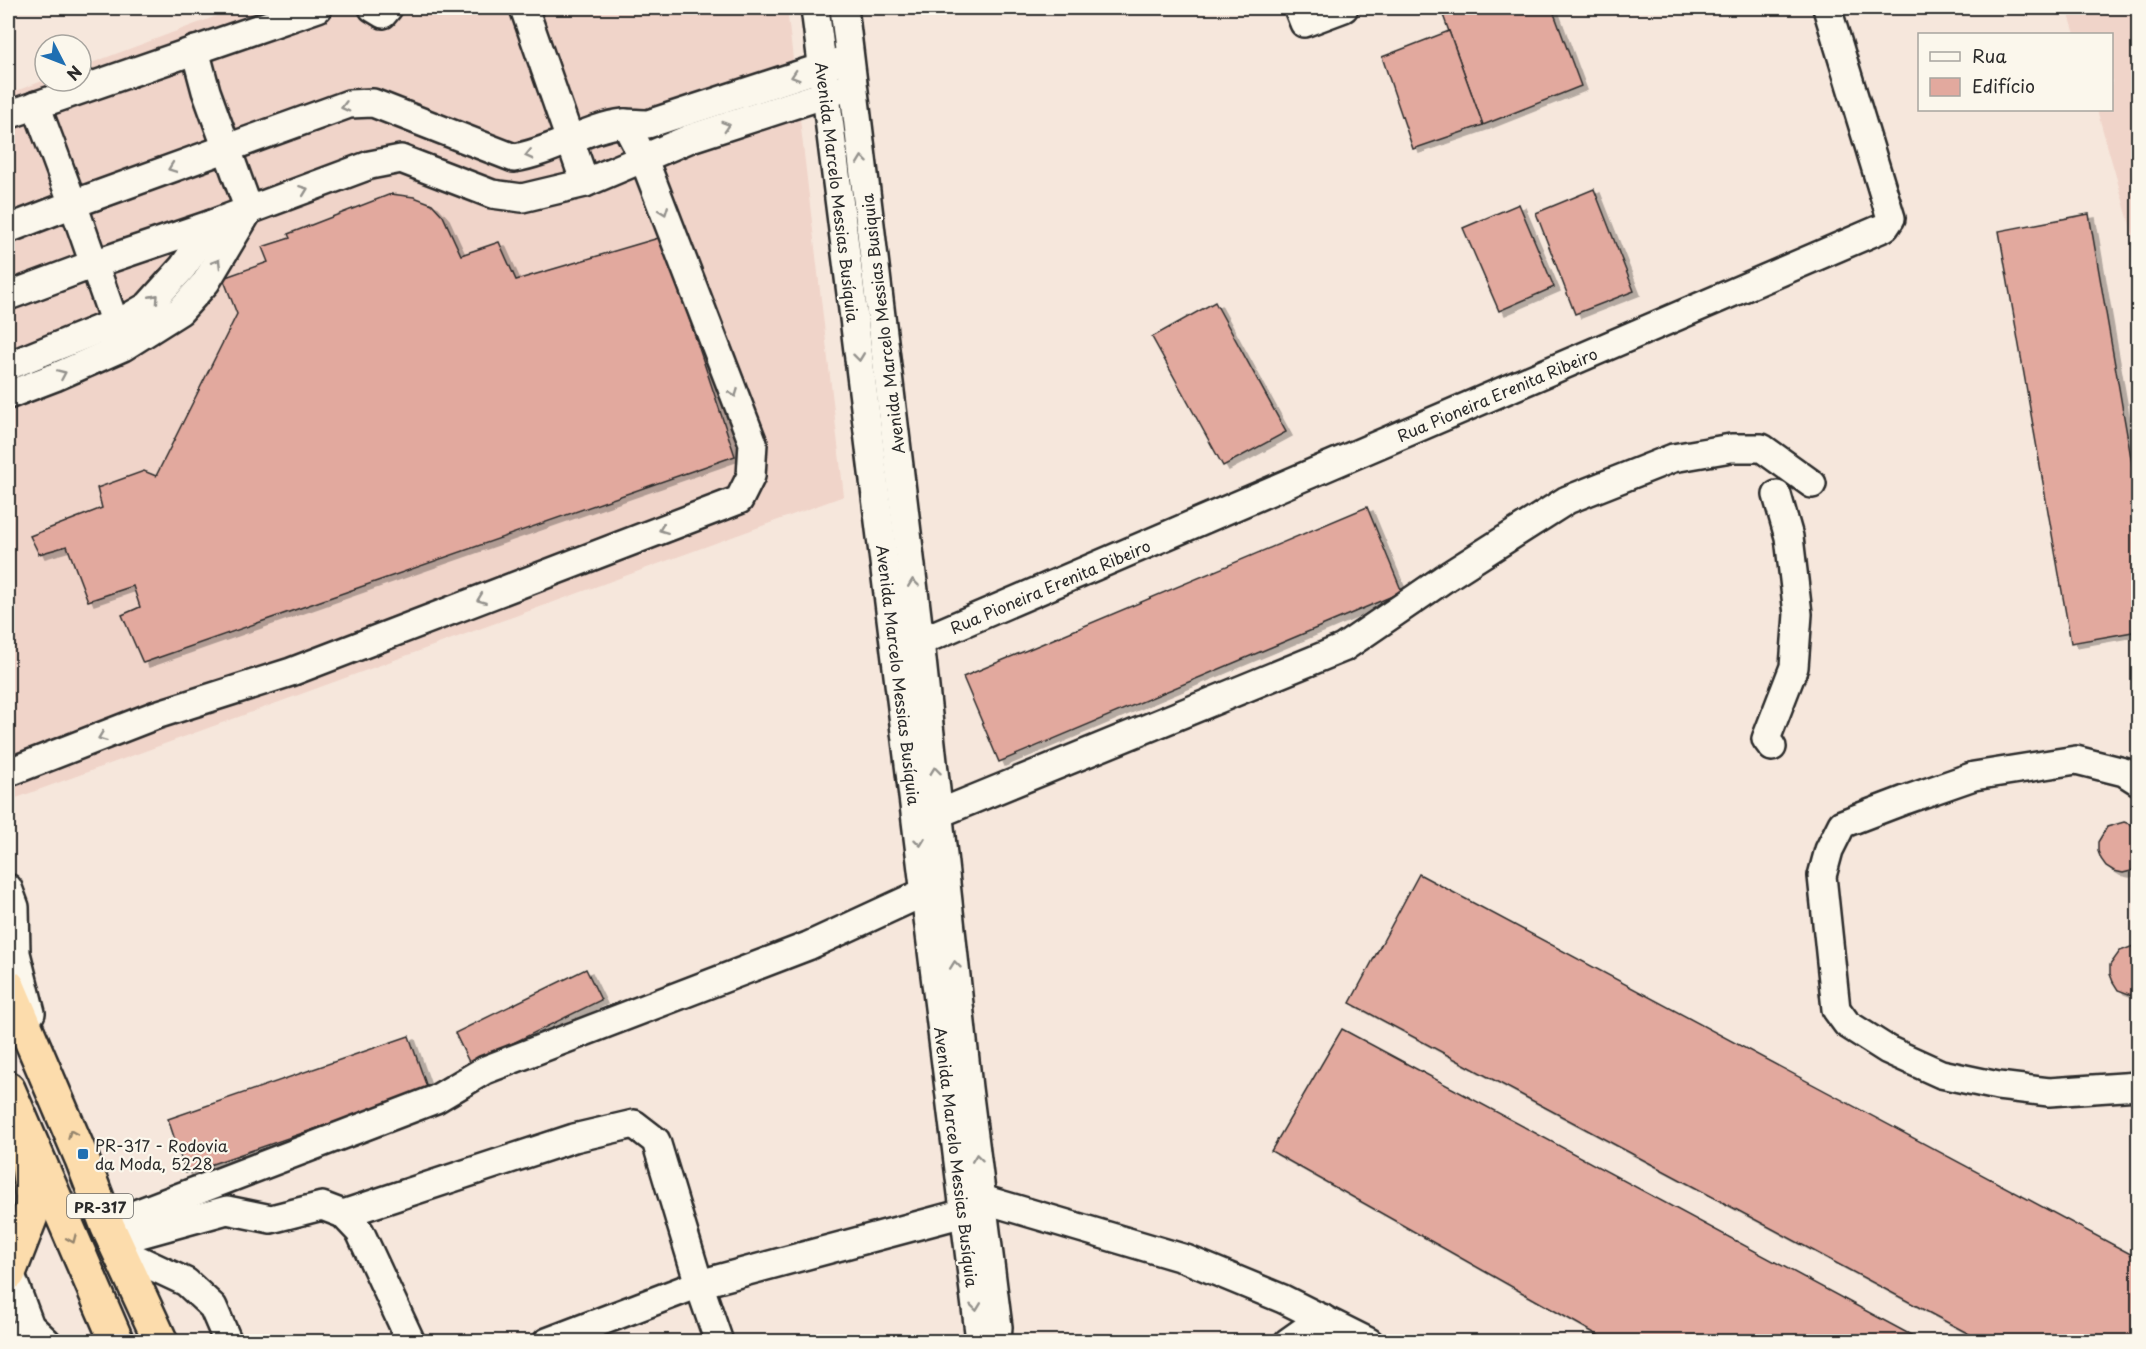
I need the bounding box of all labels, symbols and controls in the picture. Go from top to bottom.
north arrow [33,33,93,93]
legend [1918,33,2113,111]
text: Rua [1972,42,2007,69]
street label: Avenida Marcelo Messias Busíquia [810,60,866,324]
text: N [62,61,88,86]
one-way arrow [790,69,801,81]
text: Edifício [1972,72,2035,99]
one-way arrow [340,99,350,112]
one-way arrow [720,121,731,133]
one-way arrow [524,148,534,161]
one-way arrow [857,156,869,165]
one-way arrow [167,161,178,174]
one-way arrow [298,184,309,197]
street label: Avenida Marcelo Messias Busiquia [854,192,910,456]
one-way arrow [657,205,669,216]
one-way arrow [210,259,222,269]
one-way arrow [148,294,159,305]
street label: Rua Pioneira Erenita Ribeiro [1393,341,1601,447]
one-way arrow [853,353,865,362]
one-way arrow [56,369,67,381]
one-way arrow [727,387,739,398]
one-way arrow [658,522,669,535]
street label: Rua Pioneira Erenita Ribeiro [946,533,1154,639]
street label: Avenida Marcelo Messias Busíquia [871,543,927,807]
one-way arrow [908,579,920,588]
one-way arrow [476,592,487,604]
one-way arrow [97,730,108,742]
one-way arrow [929,766,942,775]
one-way arrow [913,838,925,847]
one-way arrow [949,960,962,969]
street label: Avenida Marcelo Messias Busíquia [929,1025,985,1289]
one-way arrow [67,1129,79,1140]
place label: PR-317 - Rodovia da Moda, 5228 [95,1133,228,1175]
marker: PR-317 - Rodovia da Moda, 5228 [76,1147,90,1161]
one-way arrow [971,1154,983,1163]
road number: PR-317 [67,1194,133,1218]
one-way arrow [65,1233,77,1244]
one-way arrow [969,1303,981,1312]

